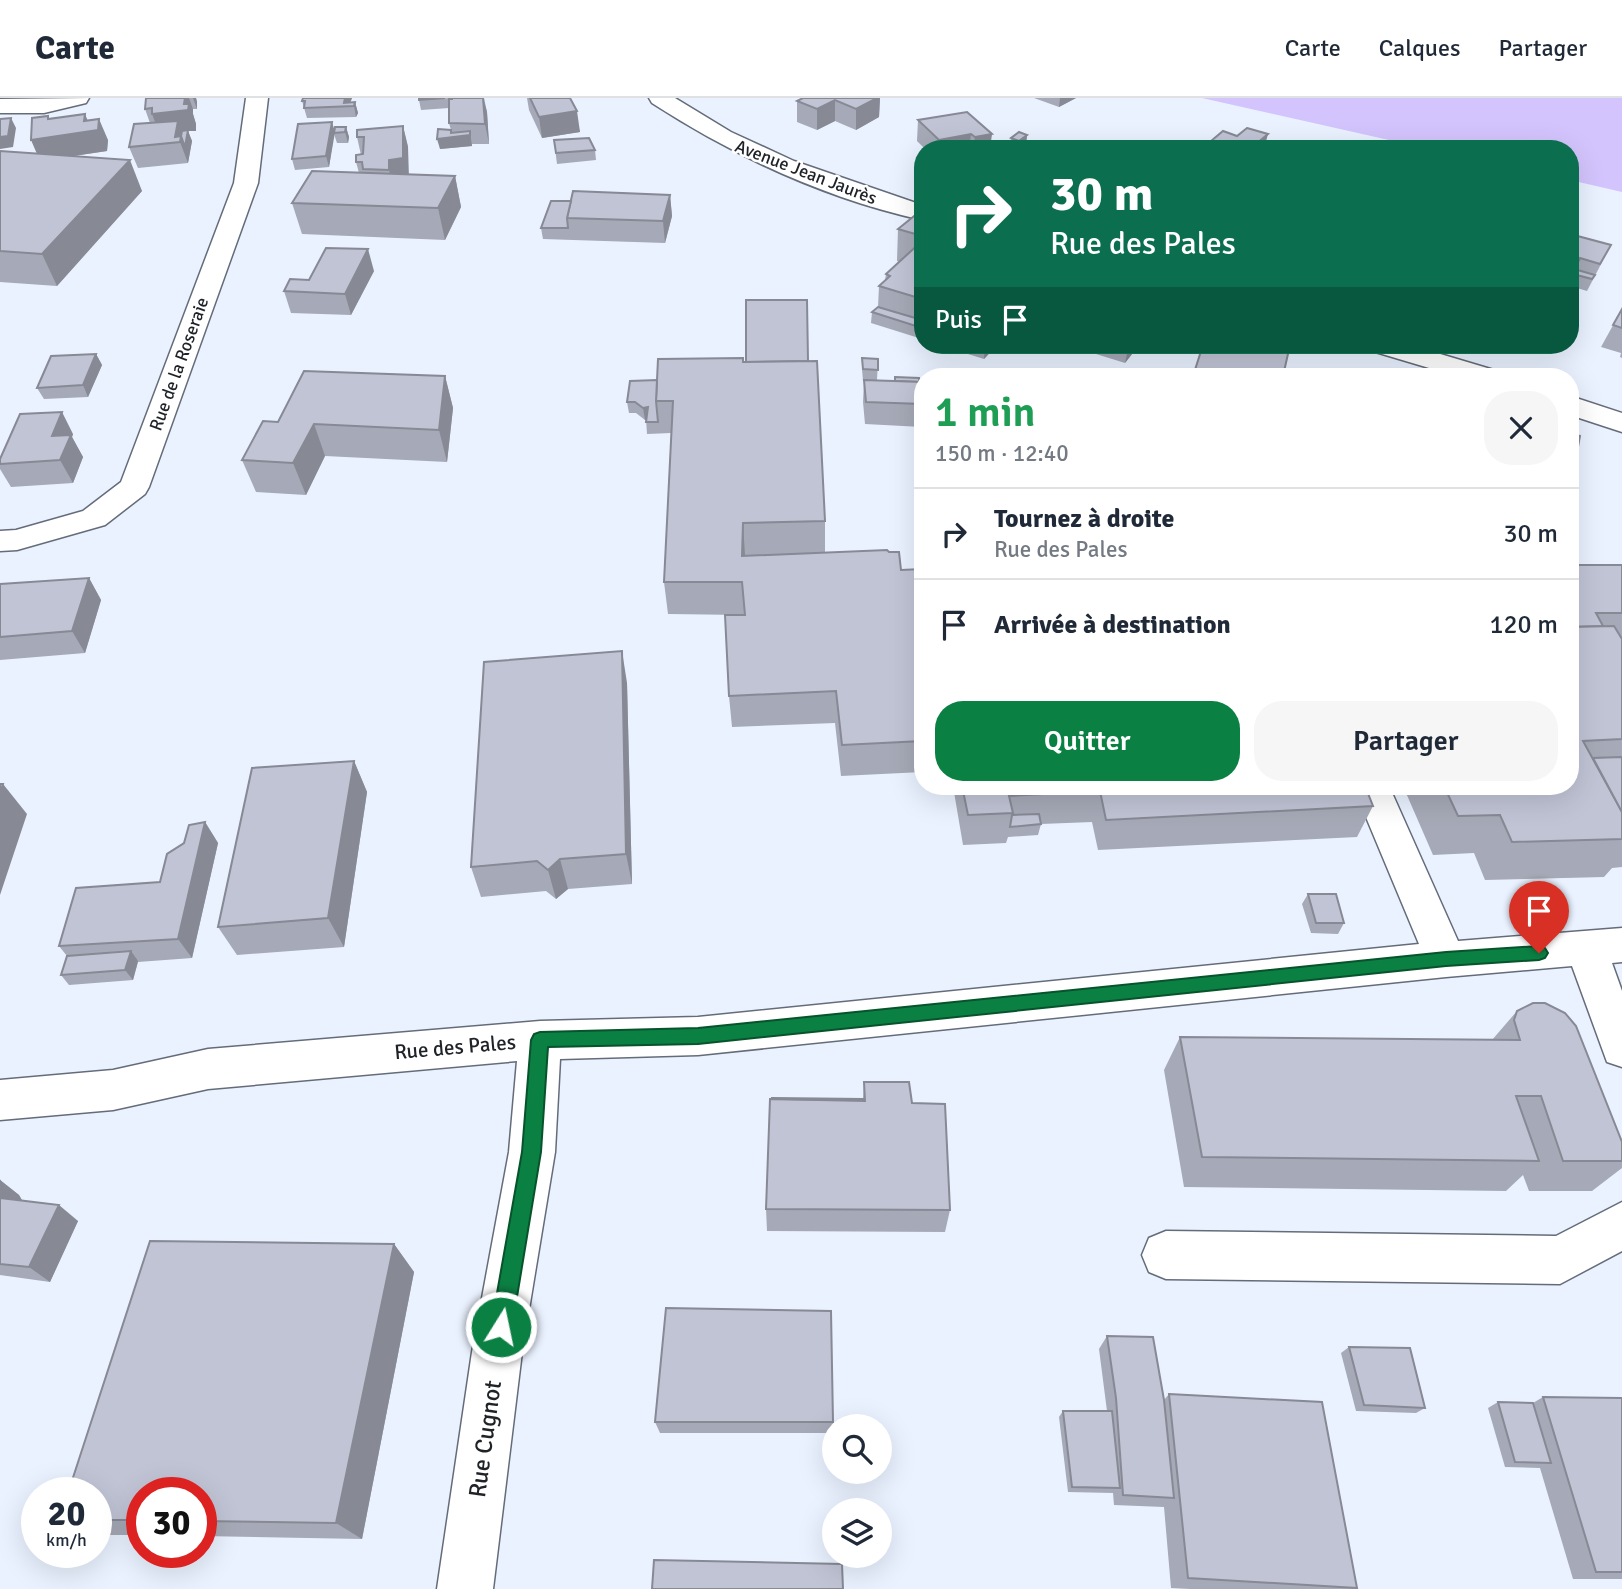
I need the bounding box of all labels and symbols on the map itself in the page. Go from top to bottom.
street label: Avenue Jean Jaurès [732,135,880,209]
street label: Rue de la Roseraie [145,294,213,434]
pin [1509,881,1569,953]
street label: Rue des Pales [393,1029,517,1065]
position arrow [464,1290,538,1364]
street label: Rue Cugnot [462,1378,508,1500]
speed limit sign: 30 [126,1477,217,1568]

